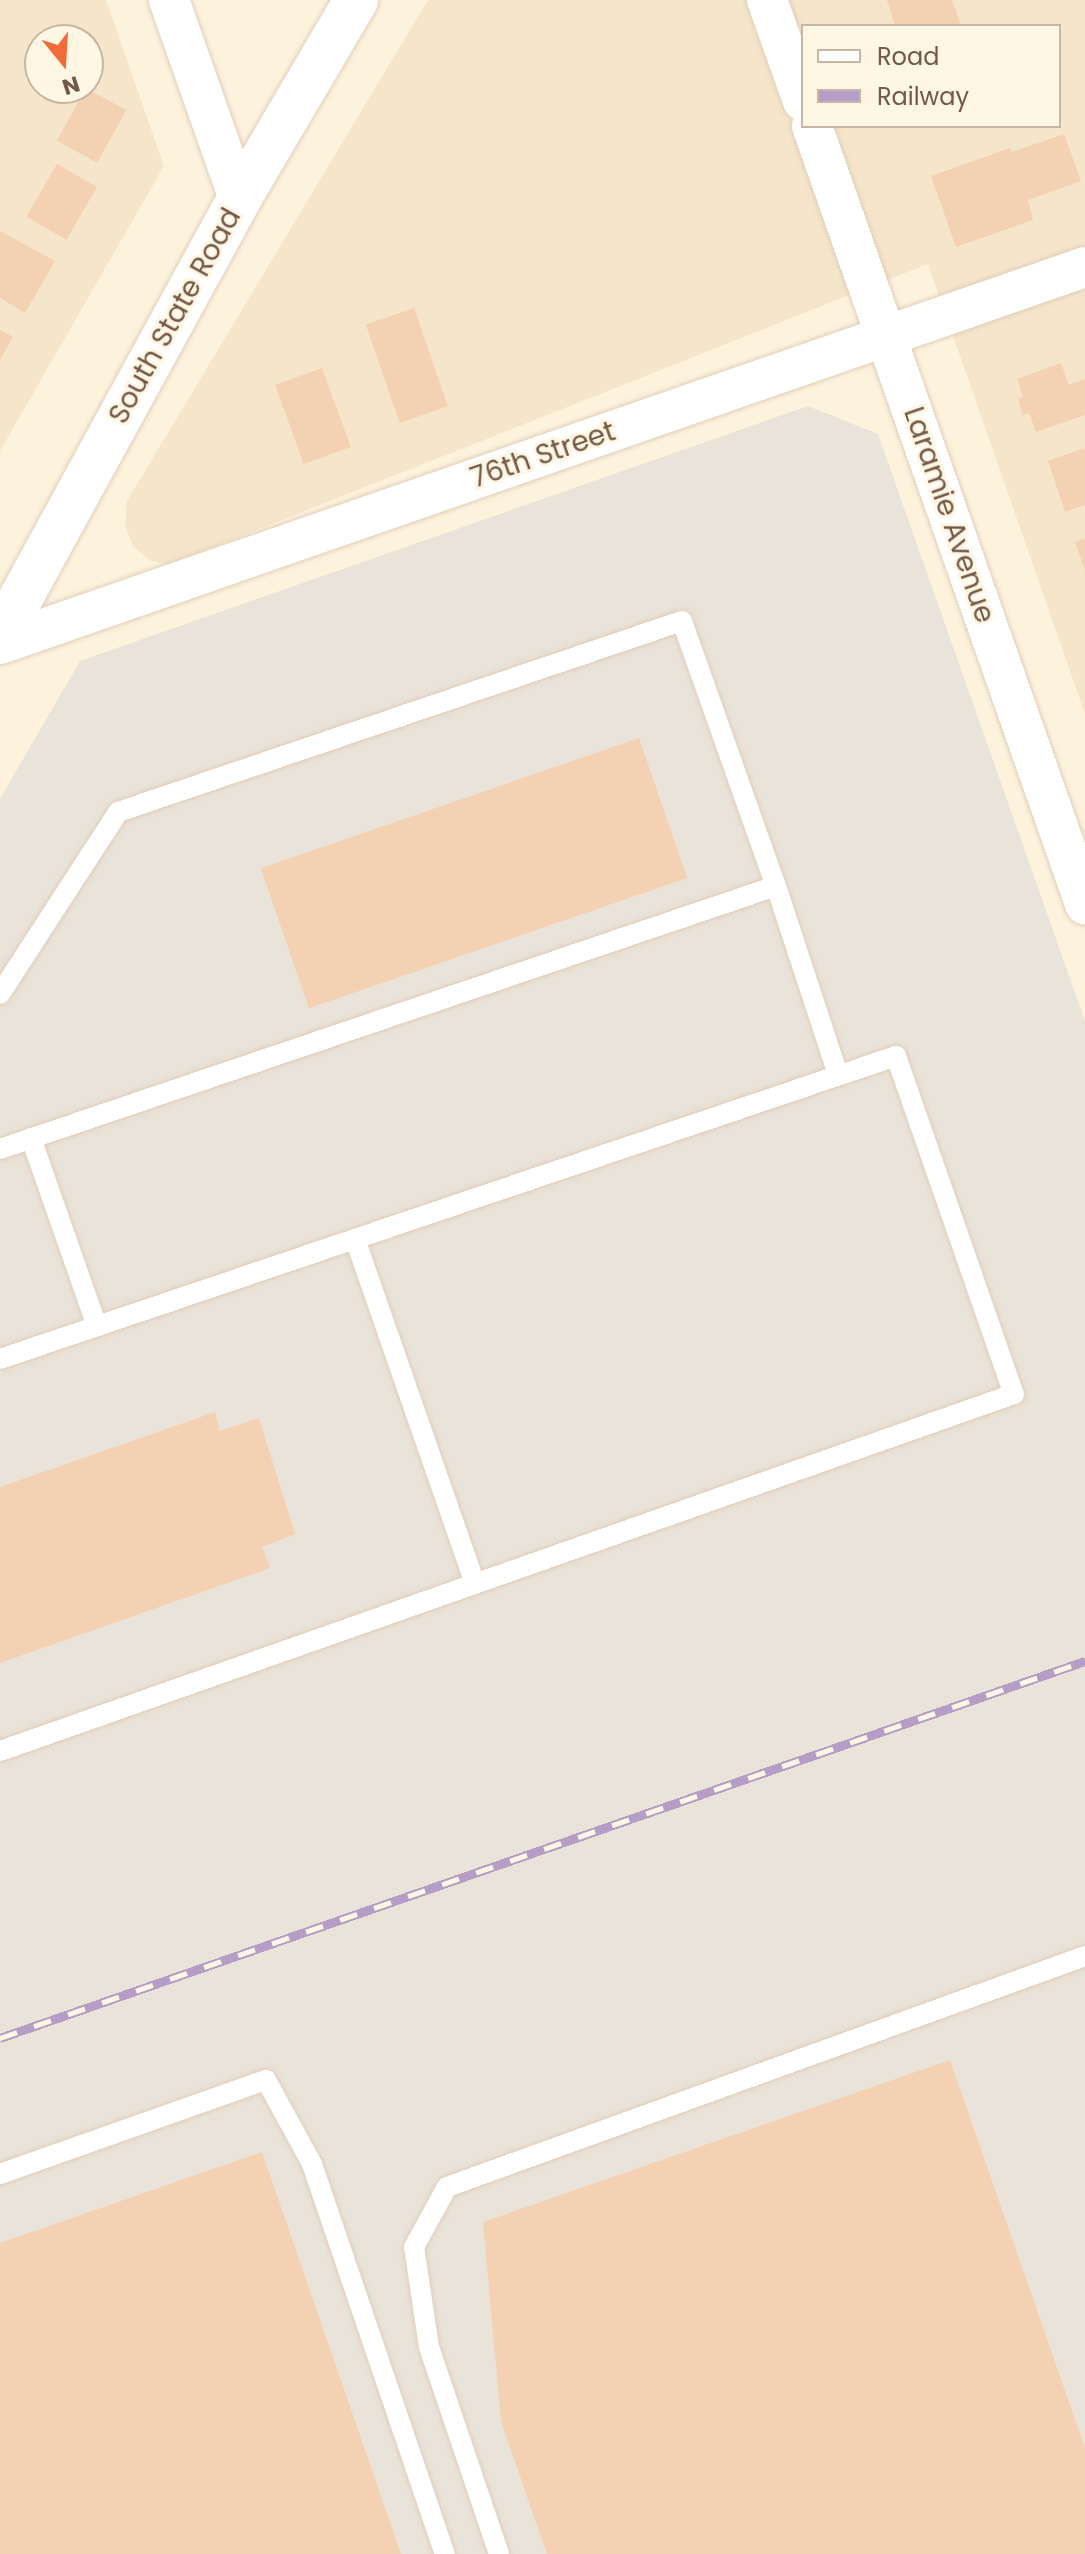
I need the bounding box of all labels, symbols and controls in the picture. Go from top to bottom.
north arrow [24,24,104,104]
legend [801,24,1061,128]
text: Road [877,40,939,73]
text: N [58,68,84,103]
text: Railway [877,80,969,113]
street label: South State Road [102,202,248,430]
street label: Laramie Avenue [896,403,1002,627]
street label: 76th Street [466,415,620,495]

